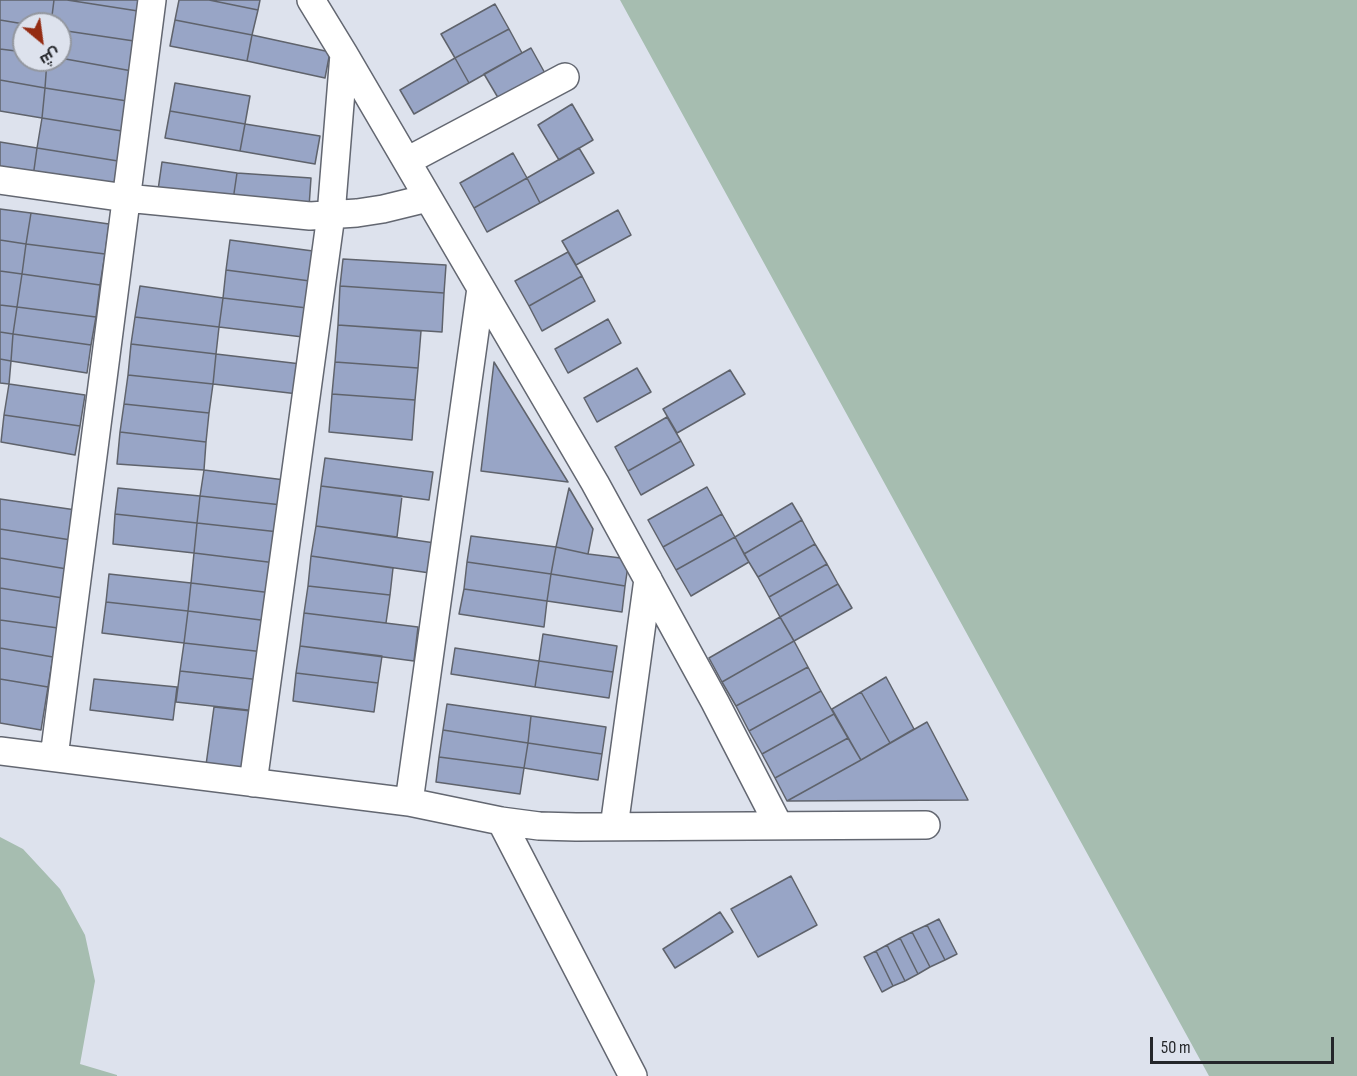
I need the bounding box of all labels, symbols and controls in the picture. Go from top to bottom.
north arrow [12,12,72,72]
text: ش [36,43,64,70]
scale bar [1153,1025,1338,1063]
text: 50 m [1161,1037,1191,1058]

